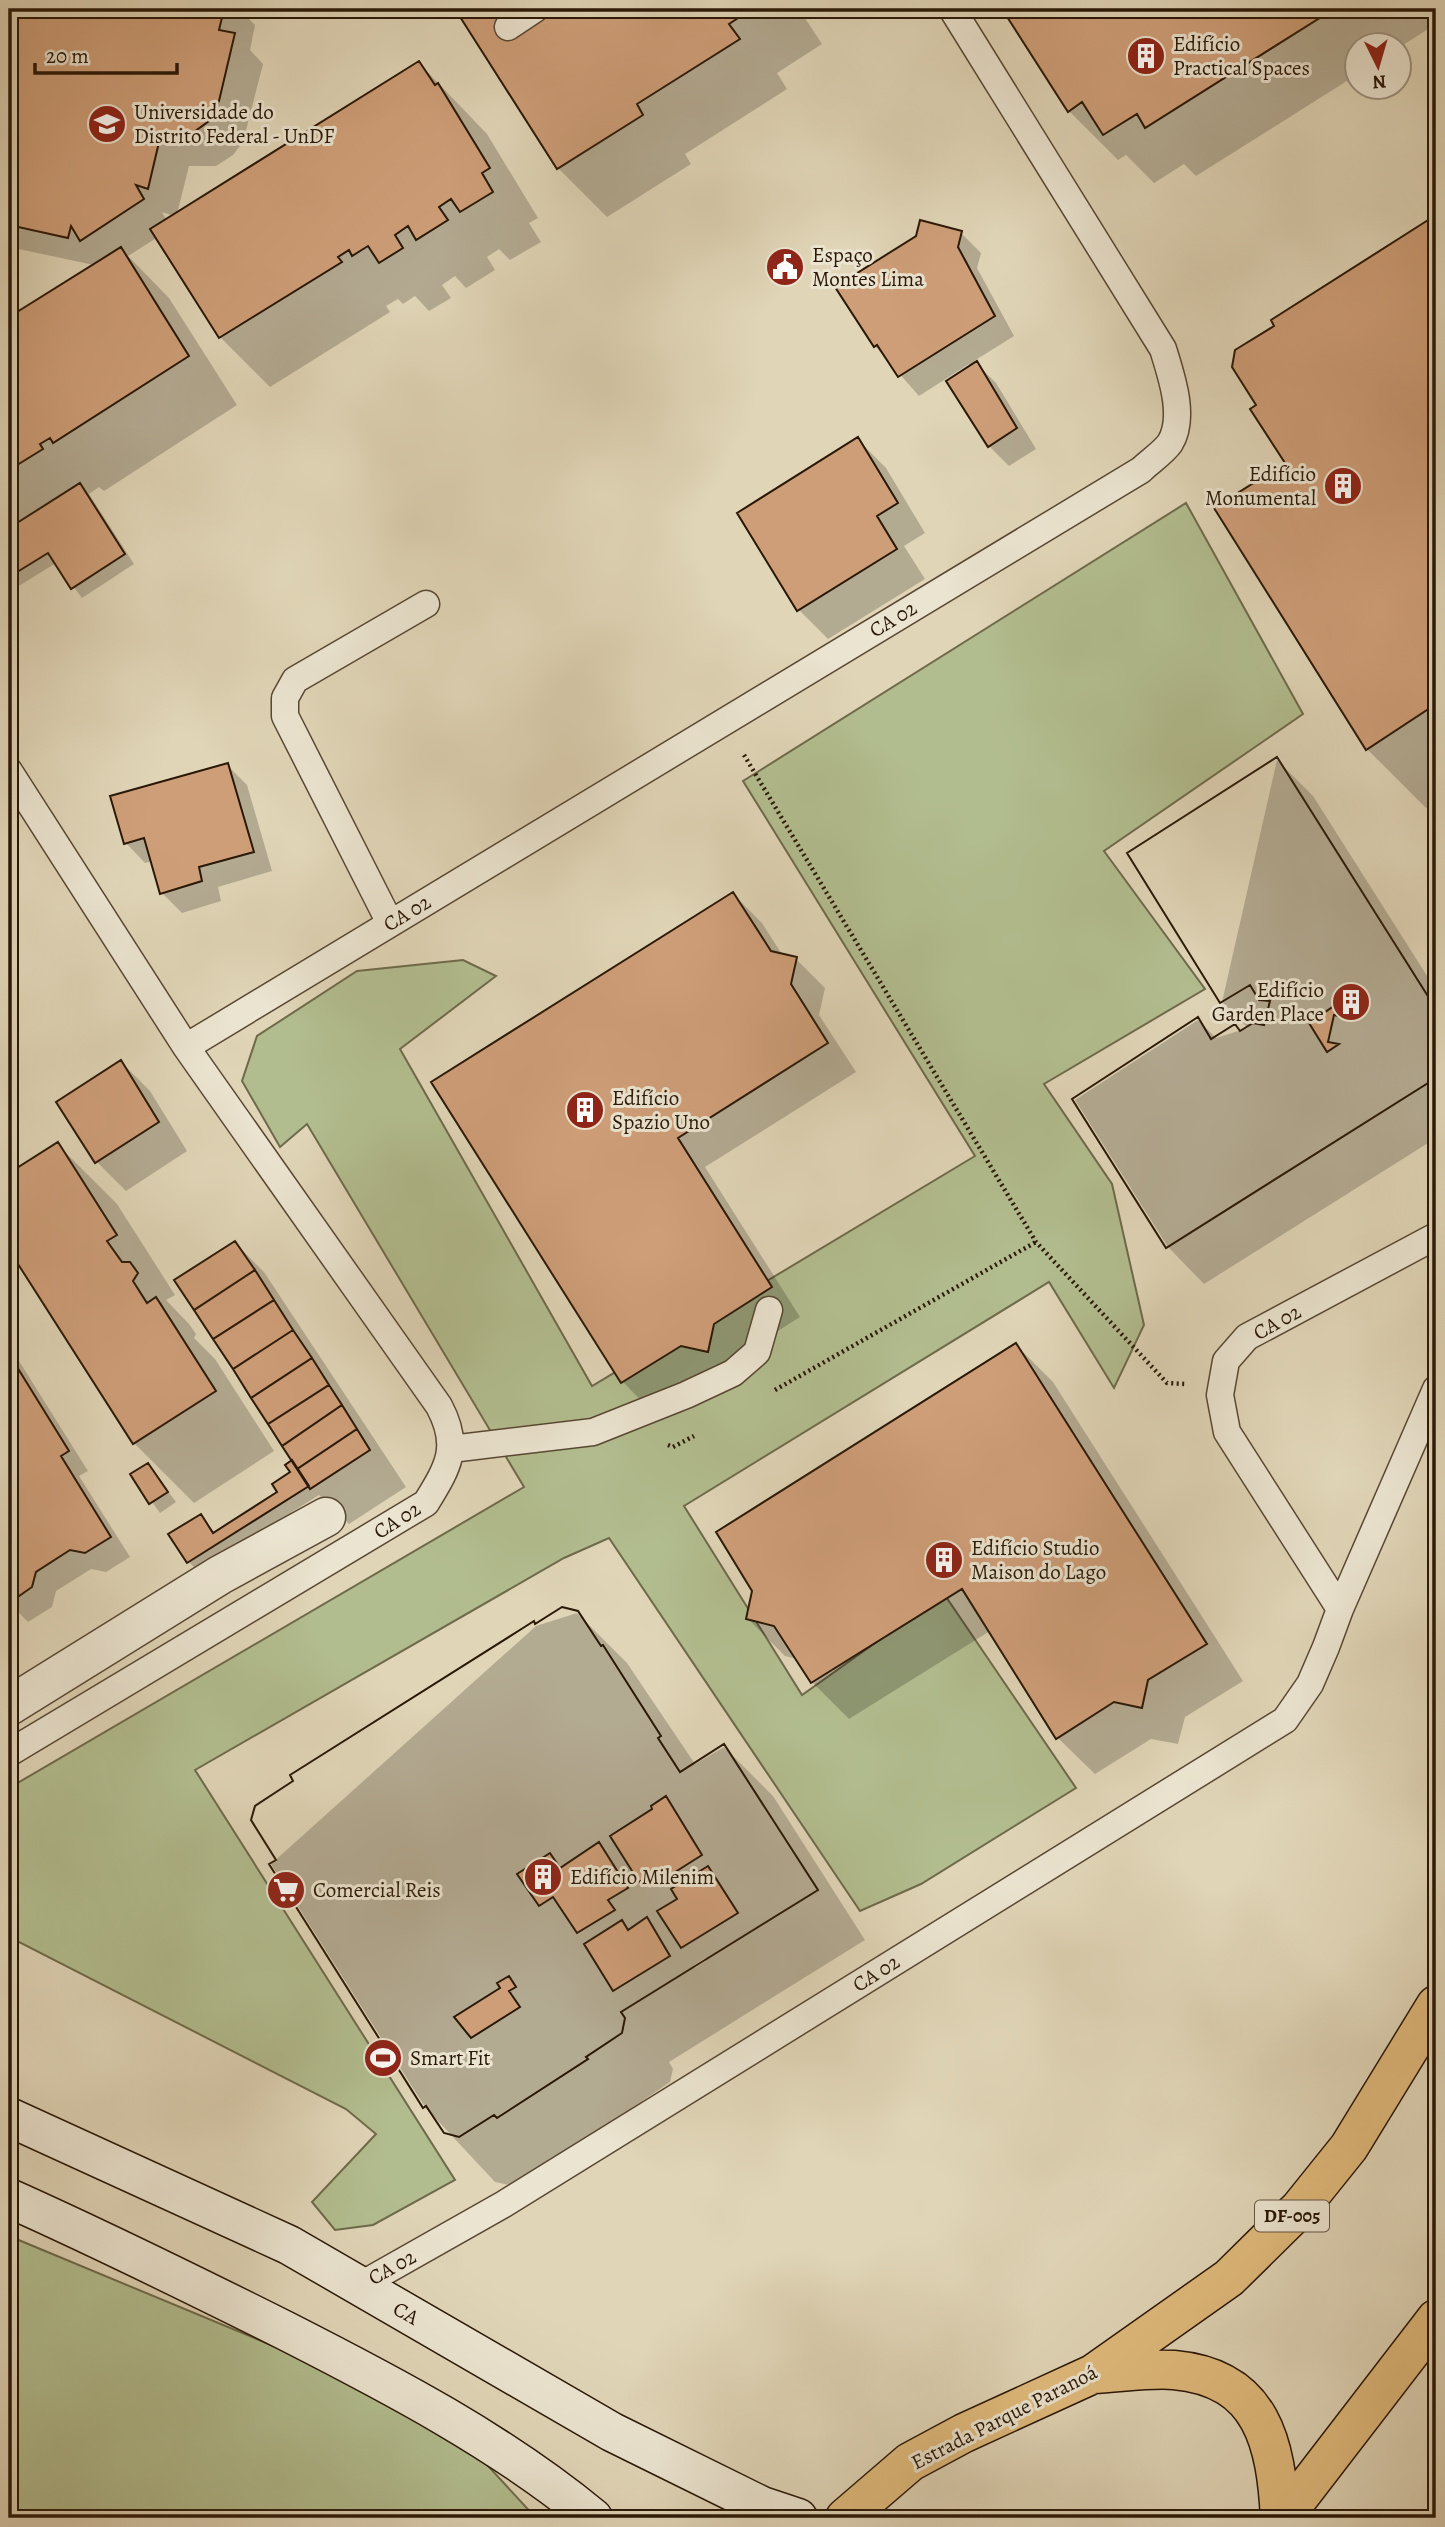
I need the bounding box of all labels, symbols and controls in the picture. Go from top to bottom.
place label: Edifício Practical Spaces [1173,30,1310,82]
scale bar [35,32,177,76]
north arrow [1344,32,1414,102]
building icon: Edifício Practical Spaces [1125,35,1167,77]
text: 20 m [46,42,89,70]
text: N [1371,68,1387,96]
place label: Universidade do Distrito Federal - UnDF [134,98,334,150]
school or university icon: Universidade do Distrito Federal - UnDF [86,103,128,145]
place label: Espaço Montes Lima [812,241,924,293]
public building icon: Espaço Montes Lima [764,246,806,288]
place label: Edifício Monumental [1205,460,1316,512]
building icon: Edifício Monumental [1322,465,1364,507]
street label: CA 02 [864,594,922,644]
street label: CA 02 [378,888,436,938]
place label: Edifício Garden Place [1212,976,1324,1028]
building icon: Edifício Garden Place [1330,981,1372,1023]
place label: Edifício Spazio Uno [612,1084,710,1136]
building icon: Edifício Spazio Uno [564,1089,606,1131]
street label: CA 02 [1248,1297,1306,1347]
street label: CA 02 [368,1495,426,1545]
place label: Edifício Studio Maison do Lago [971,1534,1106,1586]
building icon: Edifício Studio Maison do Lago [923,1539,965,1581]
building icon: Edifício Milenim [522,1856,564,1898]
place label: Edifício Milenim [570,1863,714,1891]
supermarket icon: Comercial Reis [265,1869,307,1911]
place label: Comercial Reis [313,1876,441,1904]
street label: CA 02 [847,1948,905,1998]
sports icon: Smart Fit [362,2037,404,2079]
place label: Smart Fit [410,2044,491,2072]
road number: DF-005 [1255,2200,1329,2232]
street label: CA 02 [363,2242,421,2292]
street label: CA [388,2295,425,2332]
street label: Estrada Parque Paranoá [906,2358,1102,2476]

